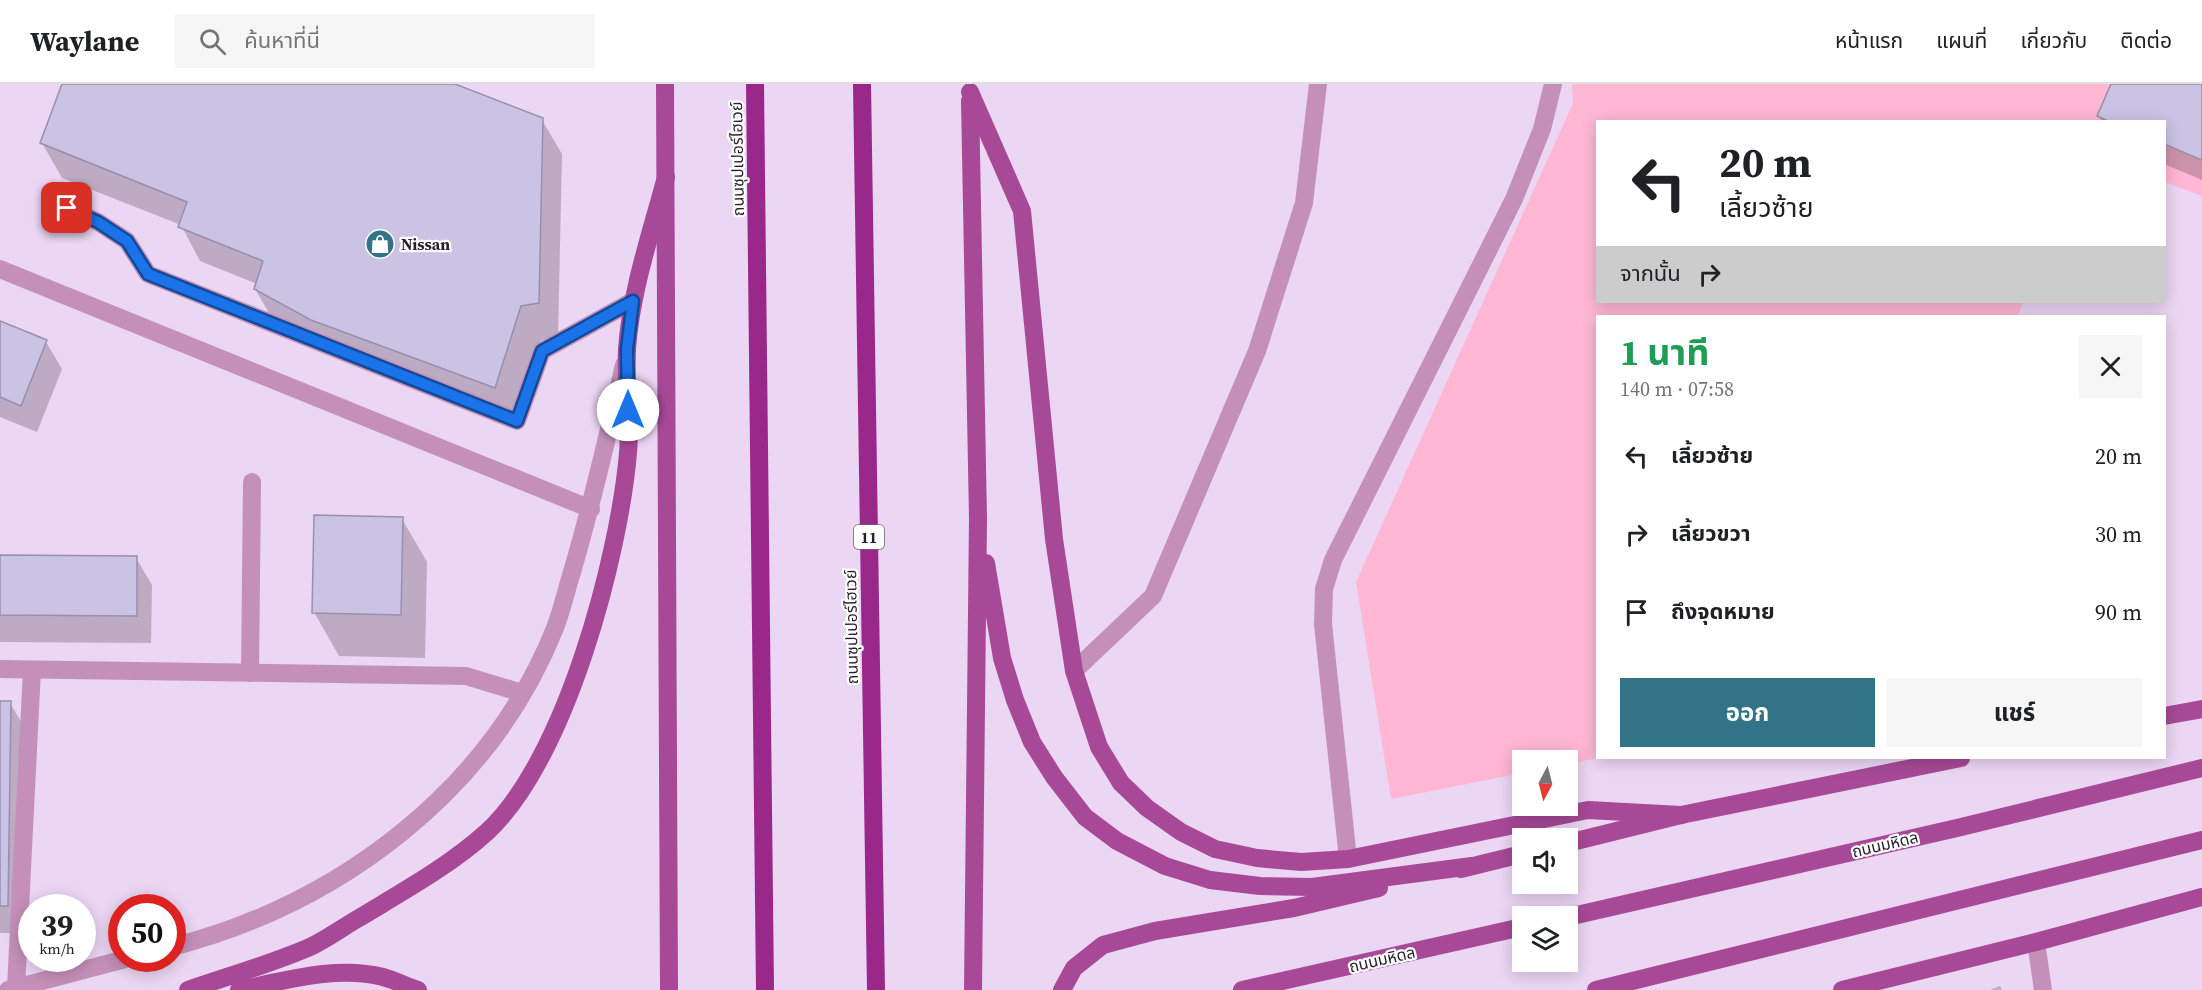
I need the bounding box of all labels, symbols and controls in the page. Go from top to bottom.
search box [175,14,595,68]
text: Waylane [30,22,139,60]
icon: search [196,25,229,58]
text: ค้นหาที่นี่ [244,25,320,55]
text: หน้าแรก [1835,26,1903,55]
text: แผนที่ [1936,26,1987,55]
text: เกี่ยวกับ [2020,26,2087,55]
text: ติดต่อ [2120,26,2172,55]
street label: ถนนซุปเปอร์ไฮเวย์ [725,101,749,217]
text: 20 m [1719,133,1812,191]
icon: left [1620,144,1698,222]
pin [41,182,92,233]
text: เลี้ยวซ้าย [1719,189,1813,226]
icon: arrive [50,191,83,224]
shop icon: Nissan [364,228,396,260]
place label: Nissan [401,233,450,255]
text: จากนั้น [1620,258,1681,288]
icon: right [1693,258,1726,291]
text: 1 นาที [1620,328,1709,377]
button: close [2079,335,2142,398]
text: 140 m · 07:58 [1620,375,1734,403]
position arrow [596,378,660,442]
icon: left [1620,440,1653,473]
text: เลี้ยวซ้าย [1671,440,1753,470]
text: 20 m [2095,441,2142,471]
icon: right [1620,518,1653,551]
text: เลี้ยวขวา [1671,518,1751,548]
text: 30 m [2095,519,2142,549]
road number: 11 [854,525,884,549]
street label: ถนนซุปเปอร์ไฮเวย์ [839,569,863,685]
icon: arrive [1620,596,1653,629]
text: ถึงจุดหมาย [1671,596,1775,626]
text: 90 m [2095,597,2142,627]
button: ออก [1620,678,1875,747]
button: แชร์ [1887,678,2142,747]
north arrow [1512,750,1578,816]
map controls [1512,750,1578,972]
street label: ถนนมหิดล [1850,826,1920,862]
button: sound [1512,828,1578,894]
speed limit sign: 50 [108,894,186,972]
text: 39 [41,905,73,946]
button: layers [1512,906,1578,972]
text: km/h [39,938,75,959]
street label: ถนนมหิดล [1347,941,1417,977]

